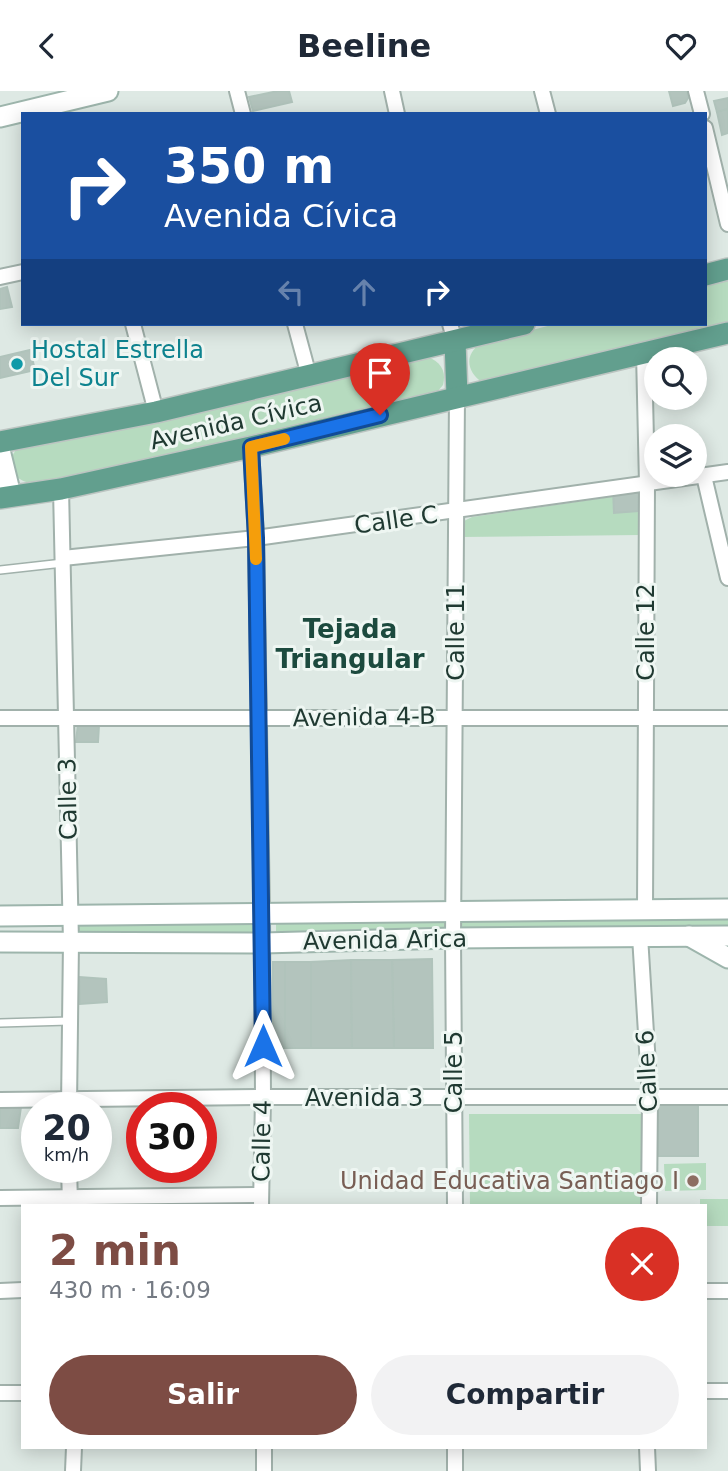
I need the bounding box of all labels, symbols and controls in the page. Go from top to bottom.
icon: back [28,27,66,65]
text: Beeline [297,27,431,65]
icon: heart [662,27,700,65]
text: 350 m [164,138,334,195]
icon: right [49,140,140,231]
text: Avenida Cívica [164,197,398,235]
icon: left [272,273,310,311]
icon: ahead [345,273,383,311]
icon: right [418,273,456,311]
place label: Hostal Estrella Del Sur [31,336,204,392]
pin [350,343,410,415]
map controls [644,347,707,487]
button: search [644,347,707,410]
icon: arrive [361,354,399,392]
marker: Hostal Estrella Del Sur [9,356,25,372]
street label: Avenida Cívica [147,389,325,455]
button: layers [644,424,707,487]
street label: Calle C [352,500,440,540]
street label: Calle 11 [442,583,470,681]
street label: Calle 12 [632,583,660,681]
district label: Tejada Triangular [275,614,425,674]
street label: Avenida 4-B [292,702,436,732]
street label: Calle 3 [53,758,83,840]
street label: Avenida Arica [303,925,467,955]
position arrow [226,1009,300,1083]
street label: Calle 6 [631,1029,663,1113]
street label: Calle 5 [440,1031,468,1113]
street label: Avenida 3 [305,1084,423,1112]
speed limit sign: 30 [126,1092,217,1183]
street label: Calle 4 [247,1100,277,1182]
text: 20 [42,1108,91,1148]
text: km/h [44,1144,89,1165]
place label: Unidad Educativa Santiago I [340,1167,679,1195]
marker: Unidad Educativa Santiago I [685,1173,701,1189]
text: 2 min [49,1226,181,1275]
button: close [605,1227,679,1301]
text: 430 m · 16:09 [49,1277,211,1303]
button: Salir [49,1355,357,1435]
button: Compartir [371,1355,679,1435]

